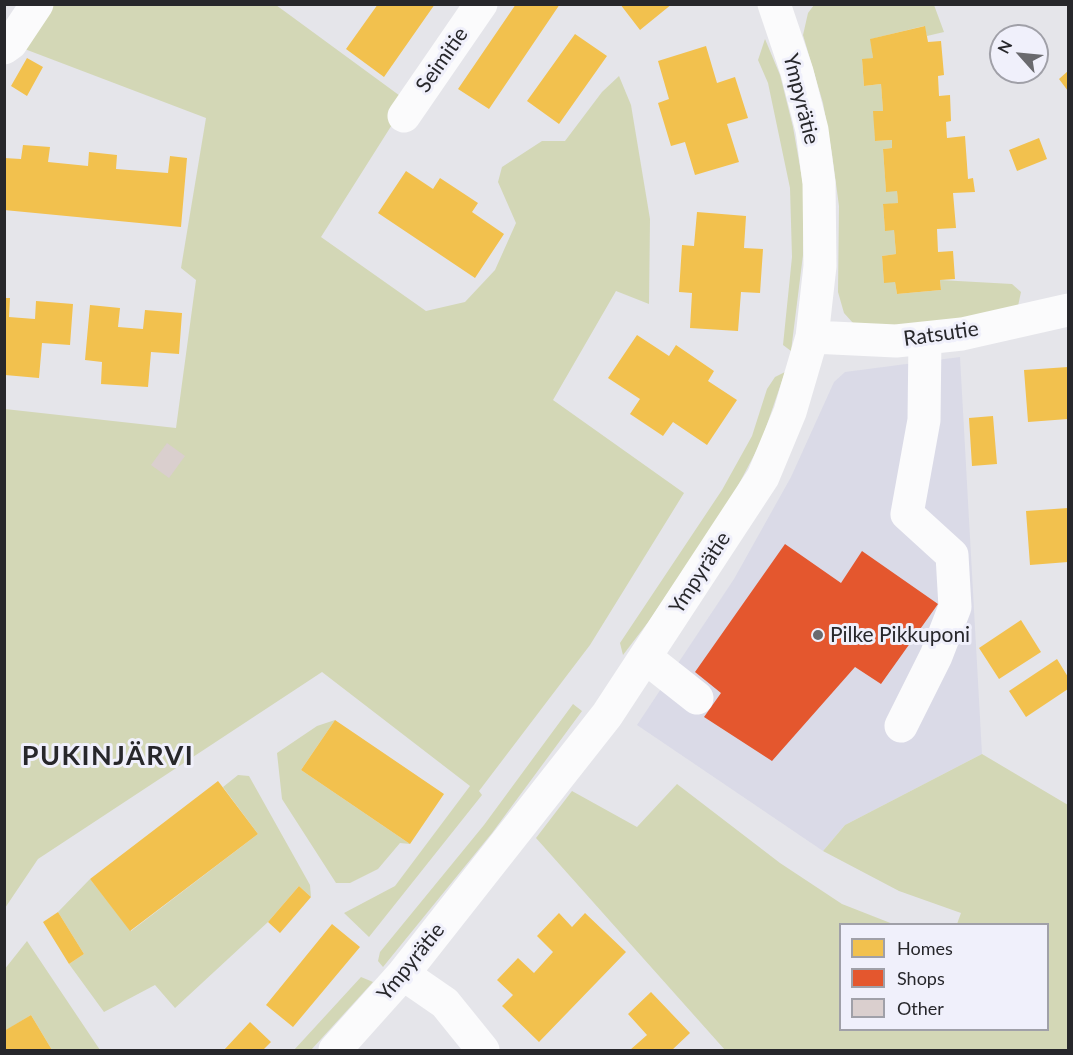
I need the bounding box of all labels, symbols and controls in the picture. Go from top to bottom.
street label: Seimitie [411,23,473,97]
north arrow [989,24,1049,84]
text: N [993,37,1016,56]
street label: Ympyrätie [778,51,824,147]
street label: Ratsutie [902,316,980,352]
street label: Ympyrätie [664,527,736,619]
place label: Pilke Pikkuponi [830,622,970,648]
marker: Pilke Pikkuponi [811,628,825,642]
district label: PUKINJÄRVI [22,740,194,772]
street label: Ympyrätie [372,918,450,1006]
legend [839,923,1049,1031]
text: Homes [897,937,953,959]
text: Shops [897,967,945,989]
text: Other [897,997,944,1019]

